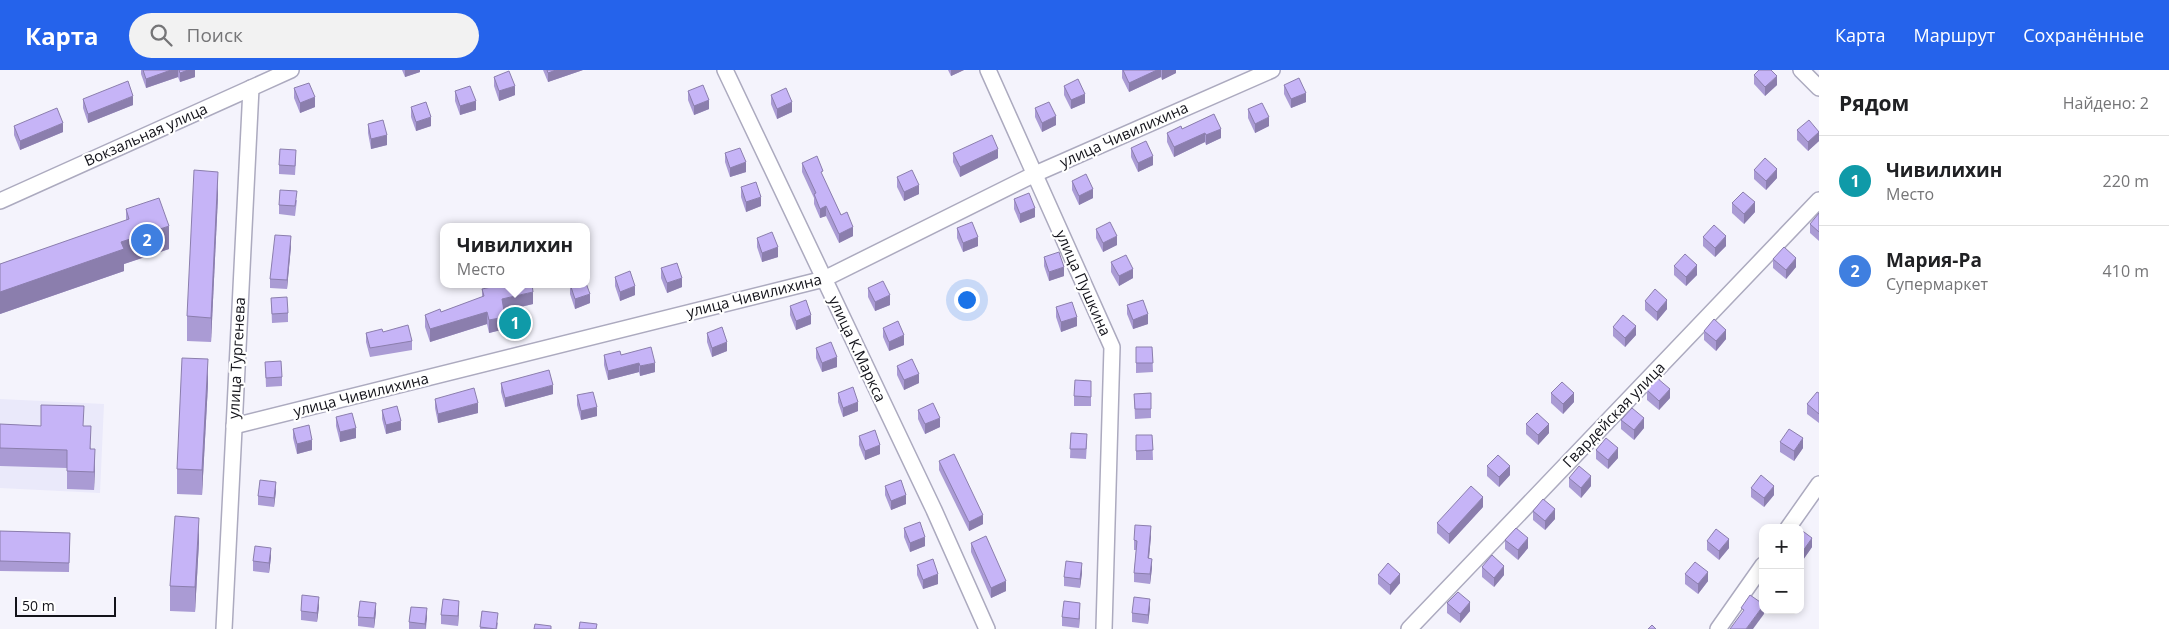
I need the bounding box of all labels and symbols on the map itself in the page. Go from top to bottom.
street label: улица Чивилихина [1056,97,1191,171]
street label: Вокзальная улица [81,98,210,170]
pin: 2 [131,221,163,259]
street label: улица Пушкина [1052,226,1116,339]
street label: улица Чивилихина [684,269,823,322]
your location [954,287,980,313]
street label: улица К.Маркса [825,292,891,405]
street label: улица Тургенева [223,297,249,419]
pin: 1 [499,304,531,342]
street label: Гвардейская улица [1558,357,1669,471]
street label: улица Чивилихина [291,368,430,421]
scale bar [15,594,116,617]

